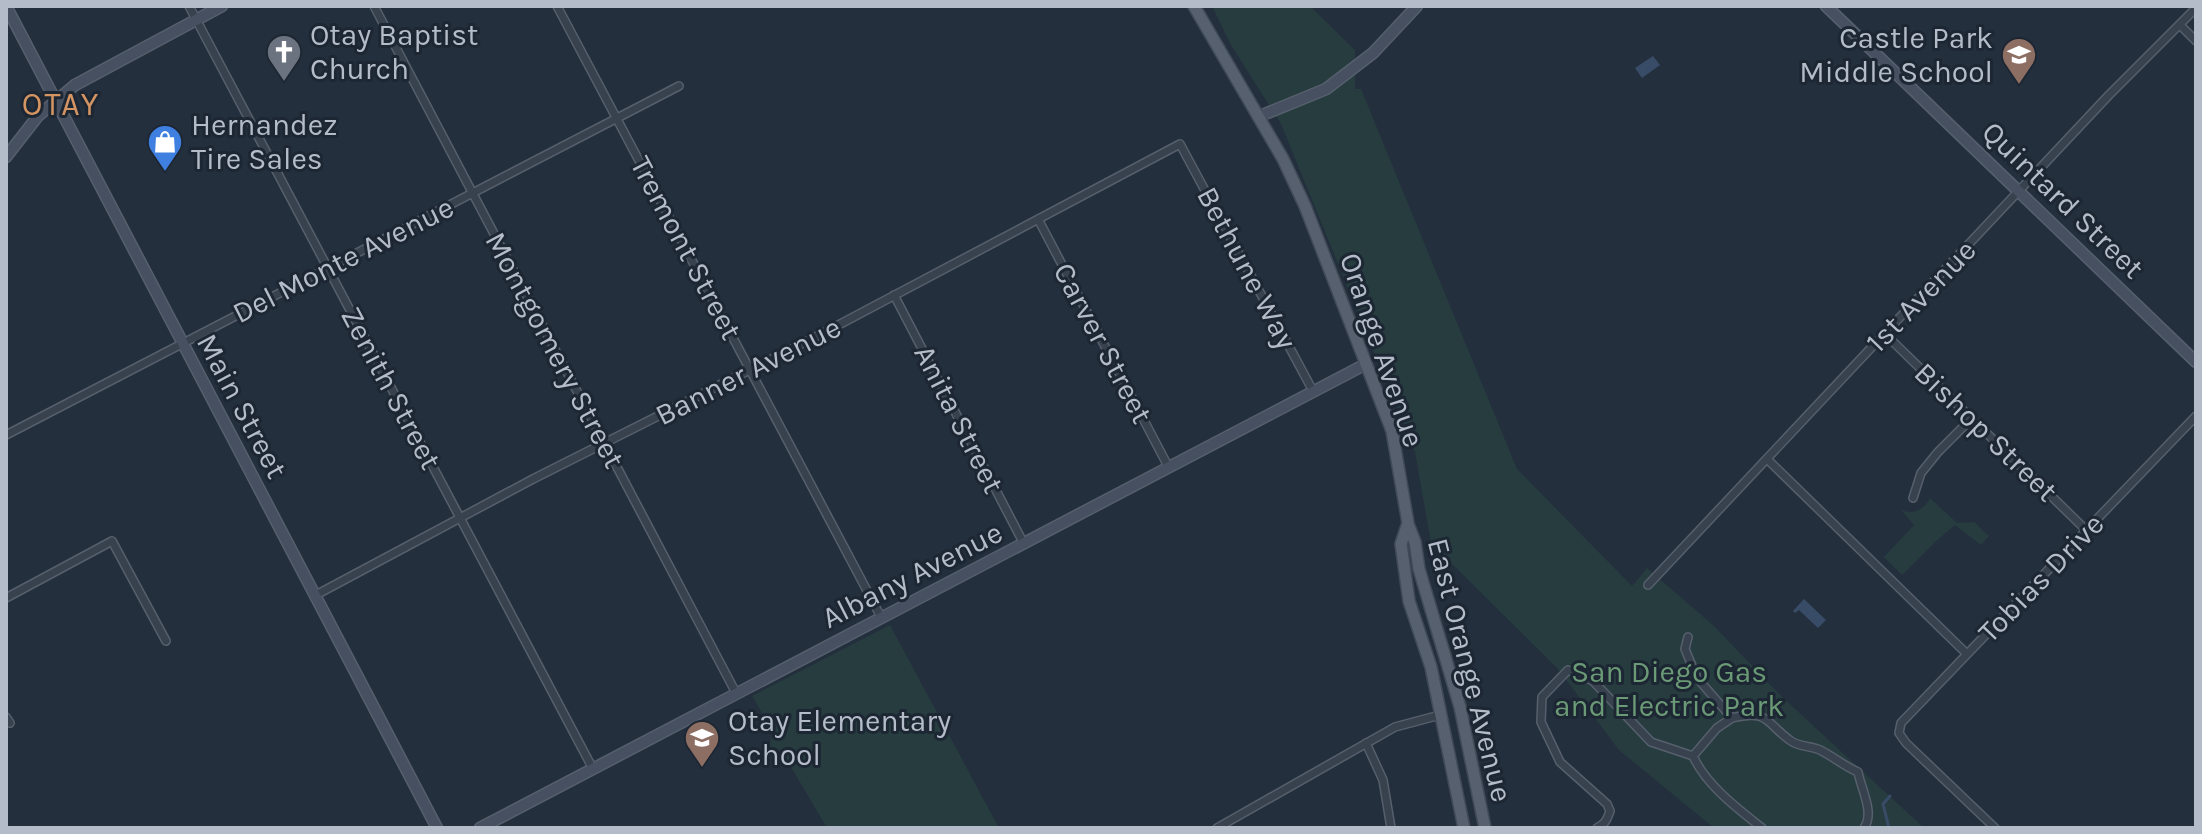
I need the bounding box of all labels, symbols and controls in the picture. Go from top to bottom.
place label: Otay Baptist Church [310,17,478,87]
place label: Castle Park Middle School [1799,20,1993,90]
church icon: Otay Baptist Church [265,33,303,83]
school or university icon: Castle Park Middle School [2000,36,2038,86]
district label: OTAY [22,86,100,123]
place label: Hernandez Tire Sales [191,107,337,177]
street label: Quintard Street [1975,114,2151,286]
shop icon: Hernandez Tire Sales [146,123,184,173]
street label: Tremont Street [623,150,749,346]
street label: Bethune Way [1189,181,1305,355]
street label: Del Monte Avenue [226,189,460,331]
street label: Montgomery Street [478,226,632,474]
street label: 1st Avenue [1858,232,1984,360]
street label: Orange Avenue [1332,248,1432,452]
street label: Carver Street [1046,257,1160,429]
street label: Zenith Street [333,300,449,476]
street label: Banner Avenue [649,309,847,433]
street label: Main Street [189,328,295,484]
street label: Anita Street [906,339,1012,499]
street label: Bishop Street [1907,355,2065,509]
street label: Tobias Drive [1971,506,2111,650]
street label: Albany Avenue [816,514,1008,636]
street label: East Orange Avenue [1420,534,1520,806]
park label: San Diego Gas and Electric Park [1554,654,1784,724]
place label: Otay Elementary School [728,703,951,773]
school or university icon: Otay Elementary School [683,719,721,769]

